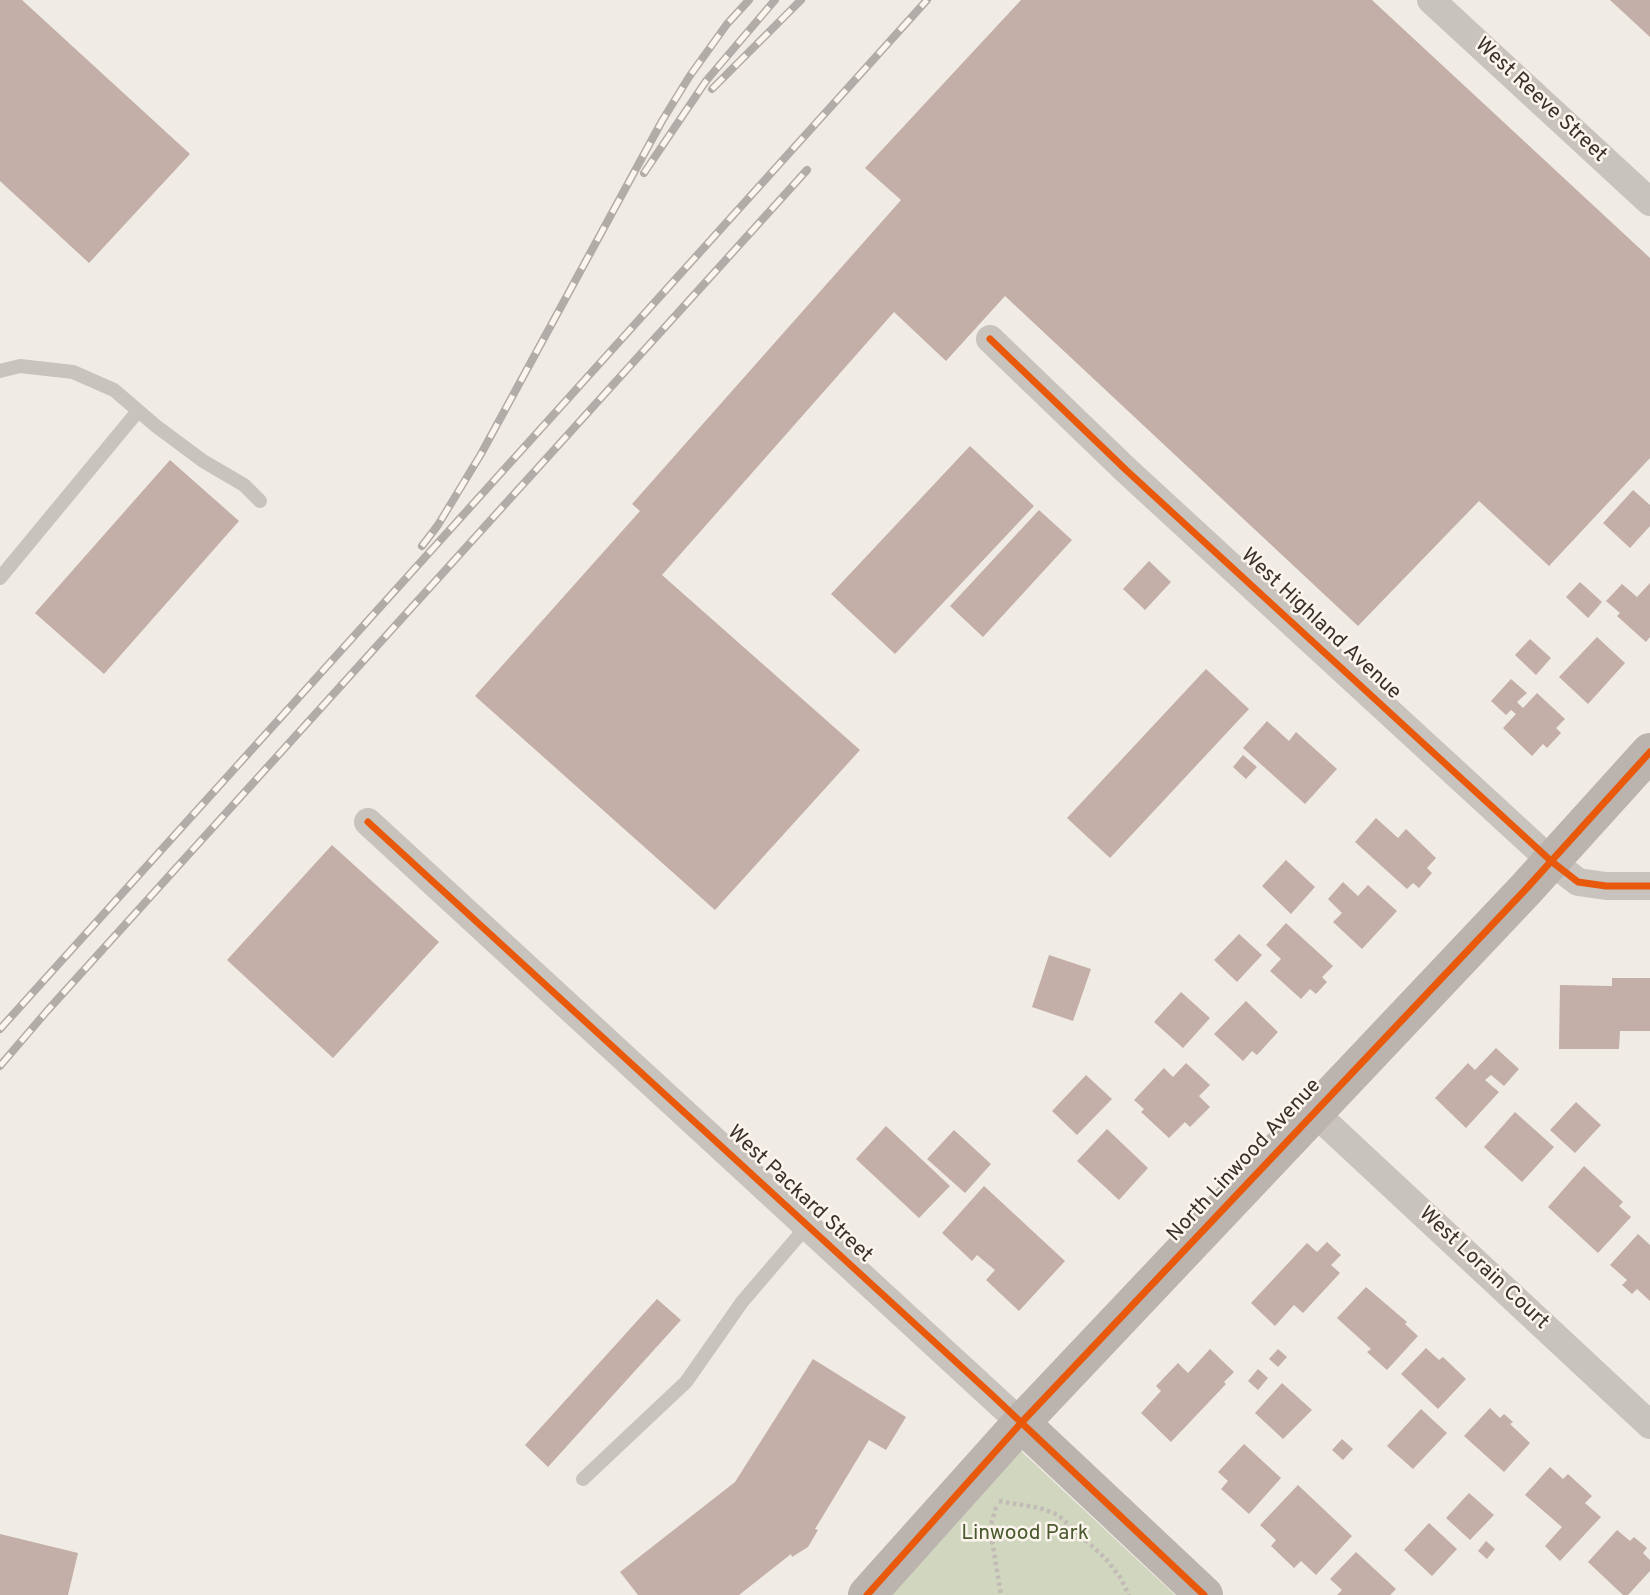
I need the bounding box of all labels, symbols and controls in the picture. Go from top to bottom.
street label: West Reeve Street [1469,33,1611,169]
street label: West Highland Avenue [1234,544,1406,706]
street label: North Linwood Avenue [1163,1074,1327,1248]
street label: West Packard Street [721,1121,877,1269]
street label: West Lorain Court [1413,1202,1553,1336]
park label: Linwood Park [961,1522,1089,1548]

